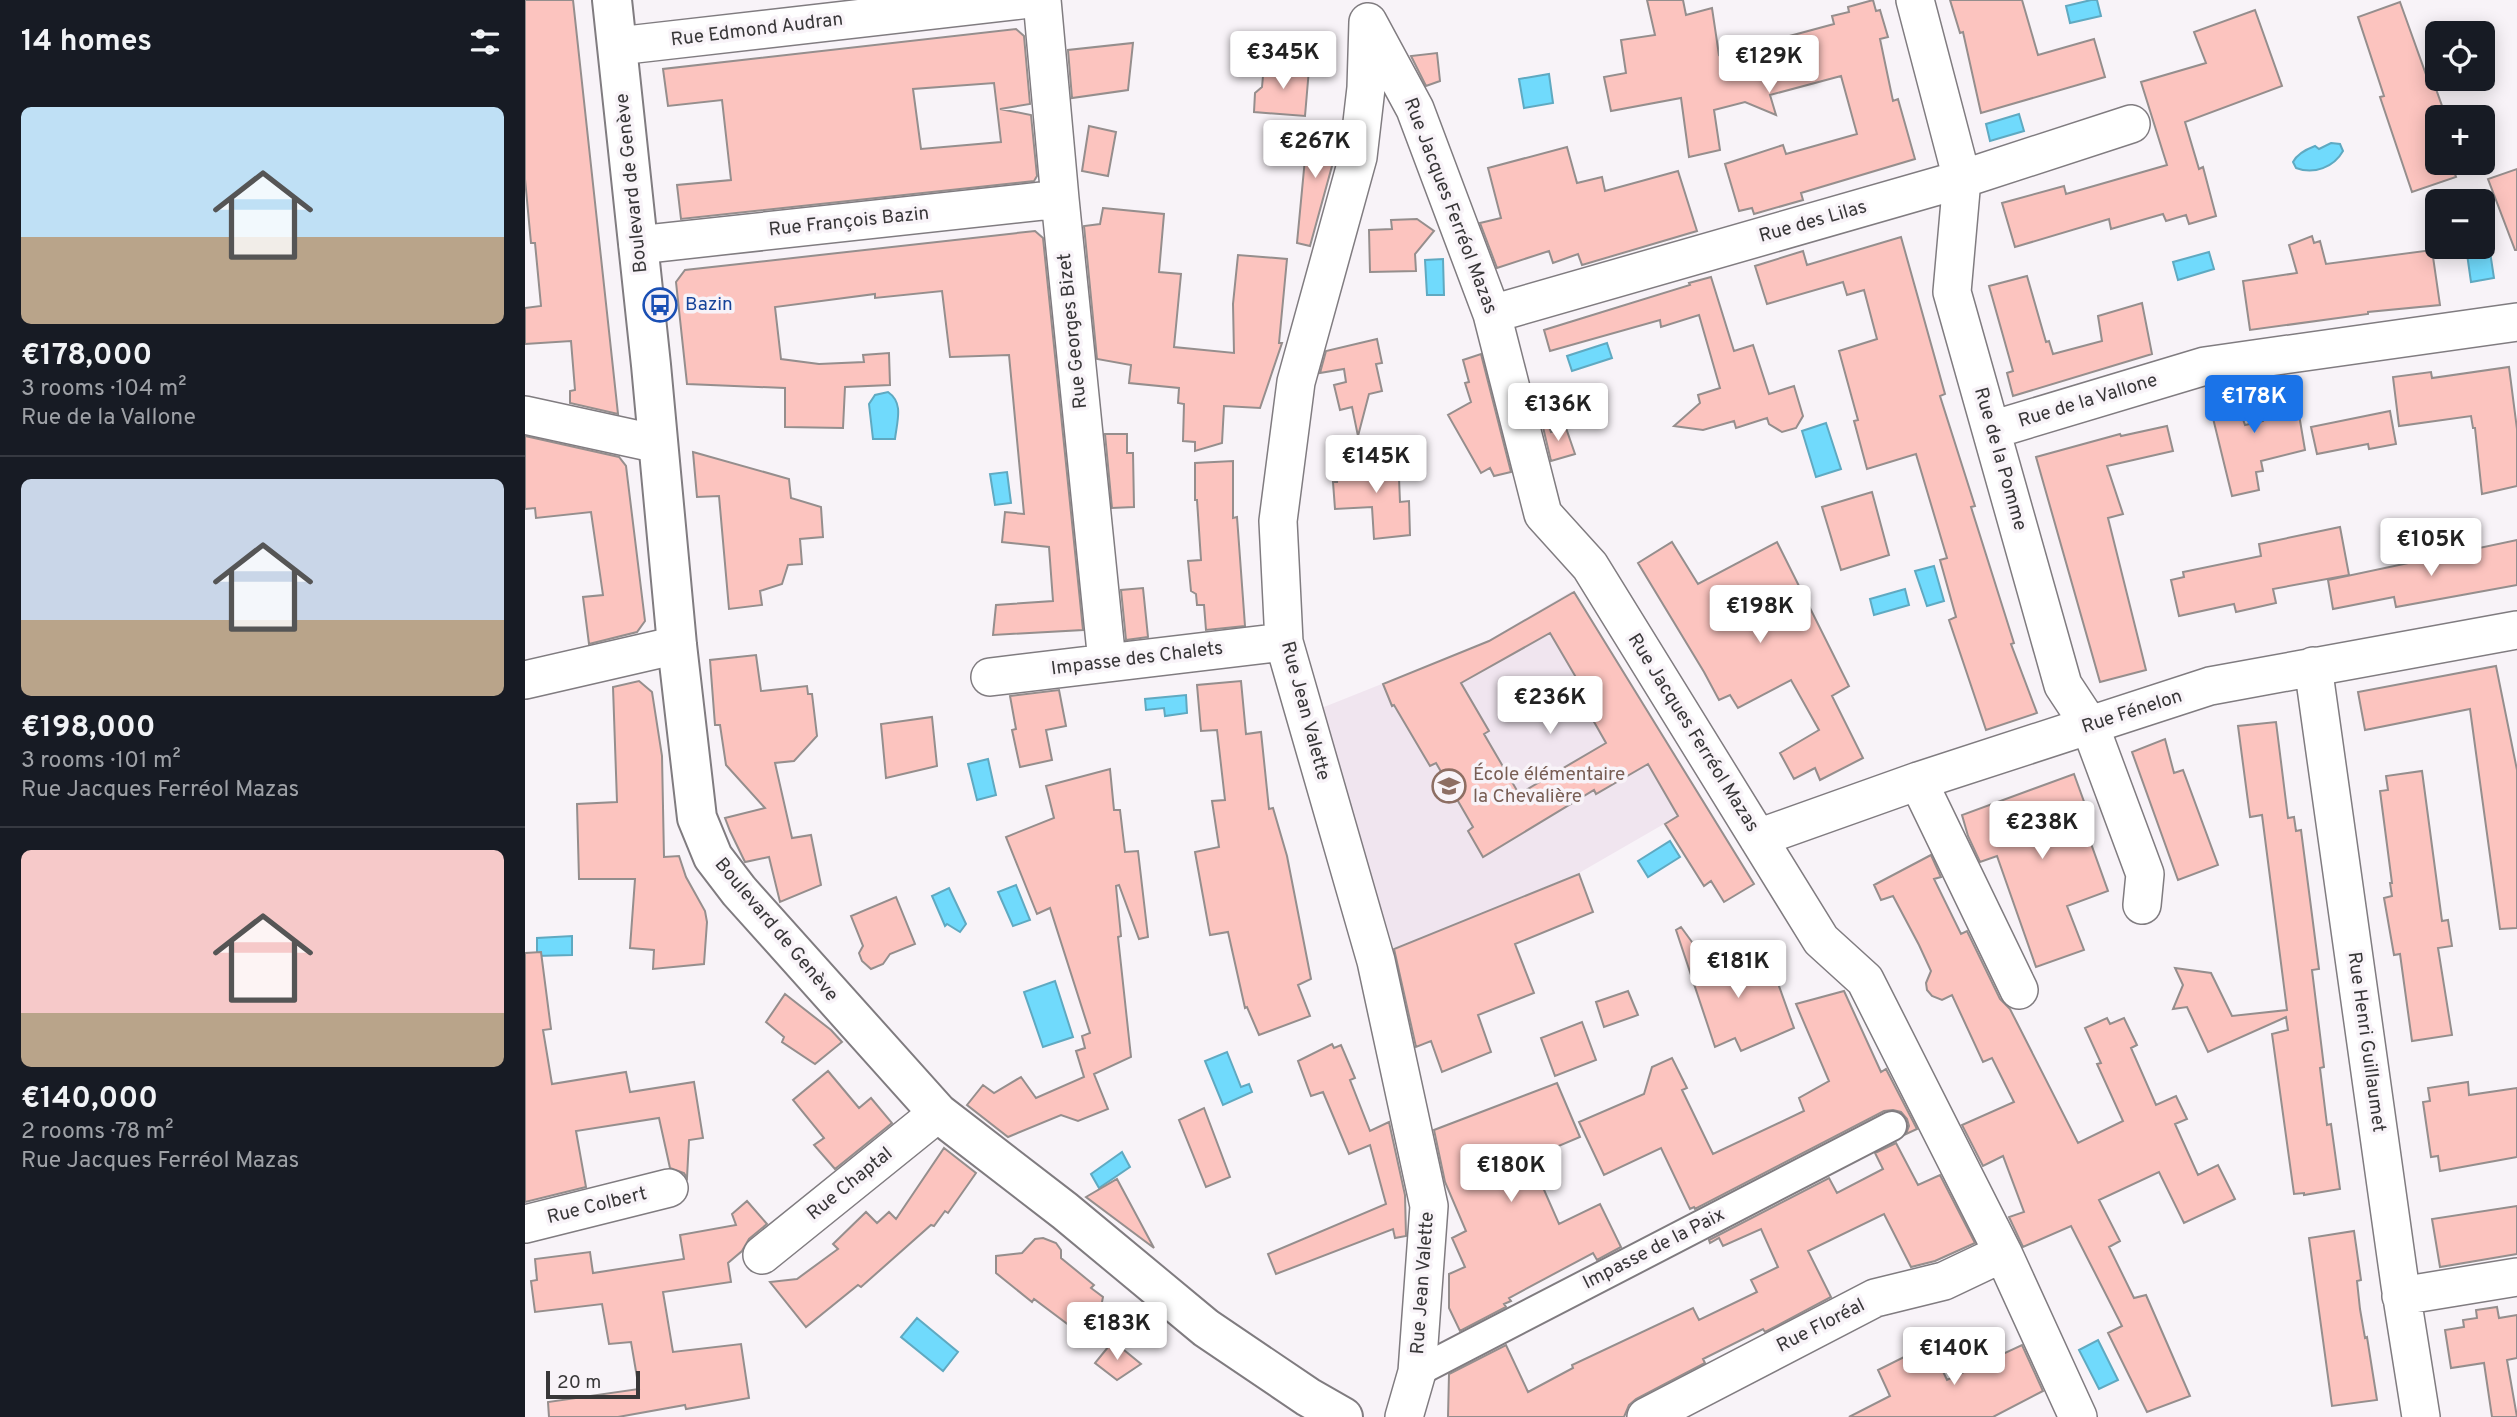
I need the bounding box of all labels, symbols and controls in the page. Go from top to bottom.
street label: Rue Edmond Audran [670,8,844,52]
map controls [2425,21,2495,259]
button: locate [2425,21,2495,91]
icon: filters [466,23,504,61]
text: 14 homes [21,24,152,61]
pin: €345K [1234,32,1332,91]
pin: €129K [1720,36,1818,95]
text: €345K [1246,39,1320,68]
text: €129K [1735,43,1803,72]
street label: Boulevard de Genève [611,92,653,274]
street label: Rue Jacques Ferréol Mazas [1398,94,1502,318]
button: + [2425,105,2495,175]
pin: €267K [1266,120,1364,180]
text: €267K [1279,128,1351,157]
icon: home [200,152,326,278]
button: − [2425,189,2495,259]
street label: Rue des Lilas [1756,195,1870,249]
street label: Rue François Bazin [768,202,930,242]
street label: Rue Georges Bizet [1053,252,1093,410]
bus stop icon: Bazin [641,286,679,324]
place label: Bazin [685,293,733,317]
text: €178,000 [21,338,152,375]
street label: Rue de la Vallone [2015,368,2161,434]
text: 3 rooms · 104 m² [21,375,186,404]
pin: €178K [2205,376,2303,435]
text: €178K [2221,383,2287,412]
pin: €136K [1509,384,1607,443]
street label: Rue de la Pomme [1968,385,2032,533]
text: €136K [1524,391,1592,420]
text: Rue de la Vallone [21,404,196,433]
pin: €145K [1327,435,1425,495]
text: €145K [1342,443,1410,472]
pin: €105K [2382,518,2480,578]
icon: home [200,524,326,650]
text: €105K [2396,526,2466,555]
pin: €198K [1711,586,1809,645]
text: €198K [1726,593,1794,622]
street label: Rue Jacques Ferréol Mazas [1622,629,1764,837]
street label: Impasse des Chalets [1050,637,1224,681]
street label: Rue Jean Valette [1275,639,1335,783]
pin: €236K [1501,676,1599,736]
text: €236K [1514,684,1586,713]
street label: Rue Fénelon [2079,684,2185,740]
text: €198,000 [21,710,156,747]
text: 3 rooms · 101 m² [21,747,181,776]
place label: École élémentaire la Chevalière [1473,762,1625,809]
school or university icon: École élémentaire la Chevalière [1430,767,1468,805]
text: Rue Jacques Ferréol Mazas [21,776,299,805]
pin: €238K [1993,802,2091,861]
text: €238K [2005,809,2079,838]
street label: Boulevard de Genève [709,853,843,1007]
icon: home [200,895,326,1021]
pin: €181K [1689,940,1787,1000]
text: €181K [1706,948,1770,977]
street label: Rue Henri Guillaumet [2341,950,2391,1134]
text: €140,000 [21,1081,158,1118]
text: 2 rooms · 78 m² [21,1118,174,1147]
street label: Rue Chaptal [802,1142,898,1226]
pin: €180K [1462,1144,1560,1204]
text: Rue Jacques Ferréol Mazas [21,1147,299,1176]
text: €180K [1476,1152,1546,1181]
street label: Rue Colbert [545,1182,649,1230]
street label: Impasse de la Paix [1579,1203,1729,1295]
street label: Rue Jean Valette [1406,1211,1440,1355]
street label: Rue Floréal [1773,1294,1869,1358]
pin: €183K [1068,1302,1166,1362]
text: €183K [1083,1310,1151,1339]
pin: €140K [1905,1328,2003,1387]
text: €140K [1919,1335,1989,1364]
scale bar [546,1368,641,1400]
text: 20 m [557,1371,601,1395]

